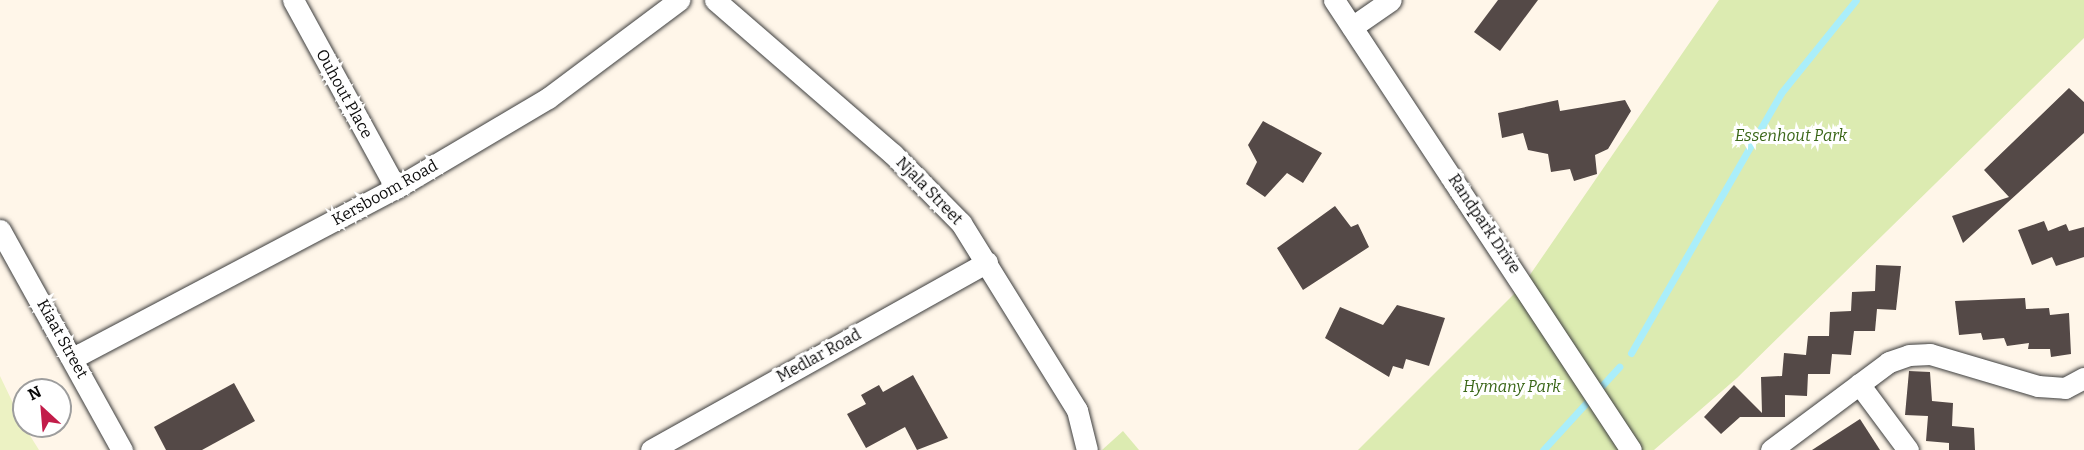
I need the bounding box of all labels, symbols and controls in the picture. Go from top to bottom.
street label: Ouhout Place [312,46,376,142]
park label: Essenhout Park [1735,126,1847,146]
street label: Njala Street [892,153,966,229]
street label: Kersboom Road [329,156,441,230]
street label: Randpark Drive [1444,171,1524,277]
street label: Kiaat Street [32,296,92,382]
street label: Medlar Road [774,325,864,387]
park label: Hymany Park [1463,377,1561,397]
north arrow [12,378,72,438]
text: N [25,382,44,404]

